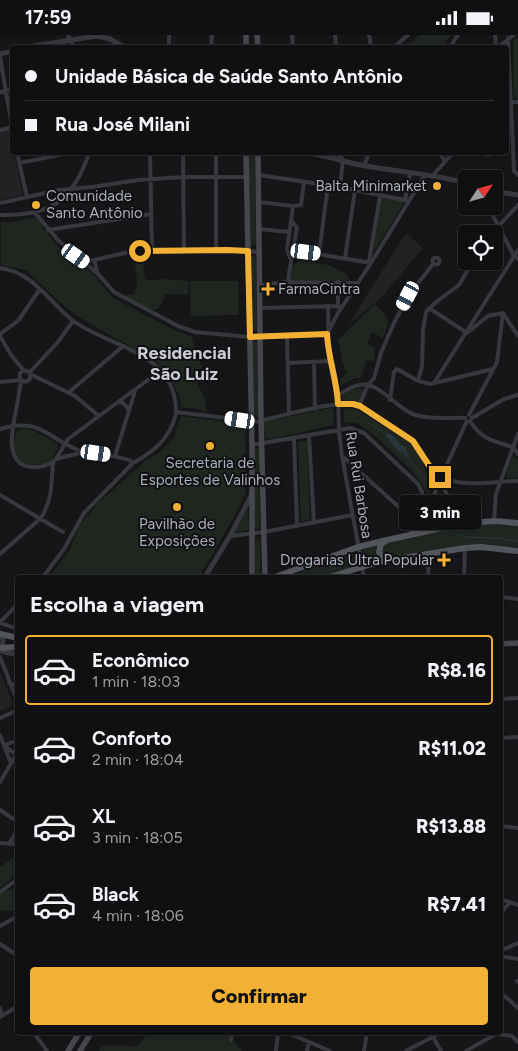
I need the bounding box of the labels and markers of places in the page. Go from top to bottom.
place label: Balta Minimarket [315,177,427,195]
marker: Balta Minimarket [431,180,443,192]
place label: Comunidade Santo Antônio [46,187,143,222]
marker: Comunidade Santo Antônio [30,199,42,211]
place label: FarmaCintra [278,280,360,298]
marker: FarmaCintra [262,283,274,295]
marker: Secretaria de Esportes de Valinhos [204,440,216,452]
place label: Secretaria de Esportes de Valinhos [140,454,280,489]
marker: Pavilhão de Exposições [171,501,183,513]
place label: Pavilhão de Exposições [139,515,215,550]
place label: Drogarias Ultra Popular [280,551,434,569]
marker: Drogarias Ultra Popular [438,554,450,566]

